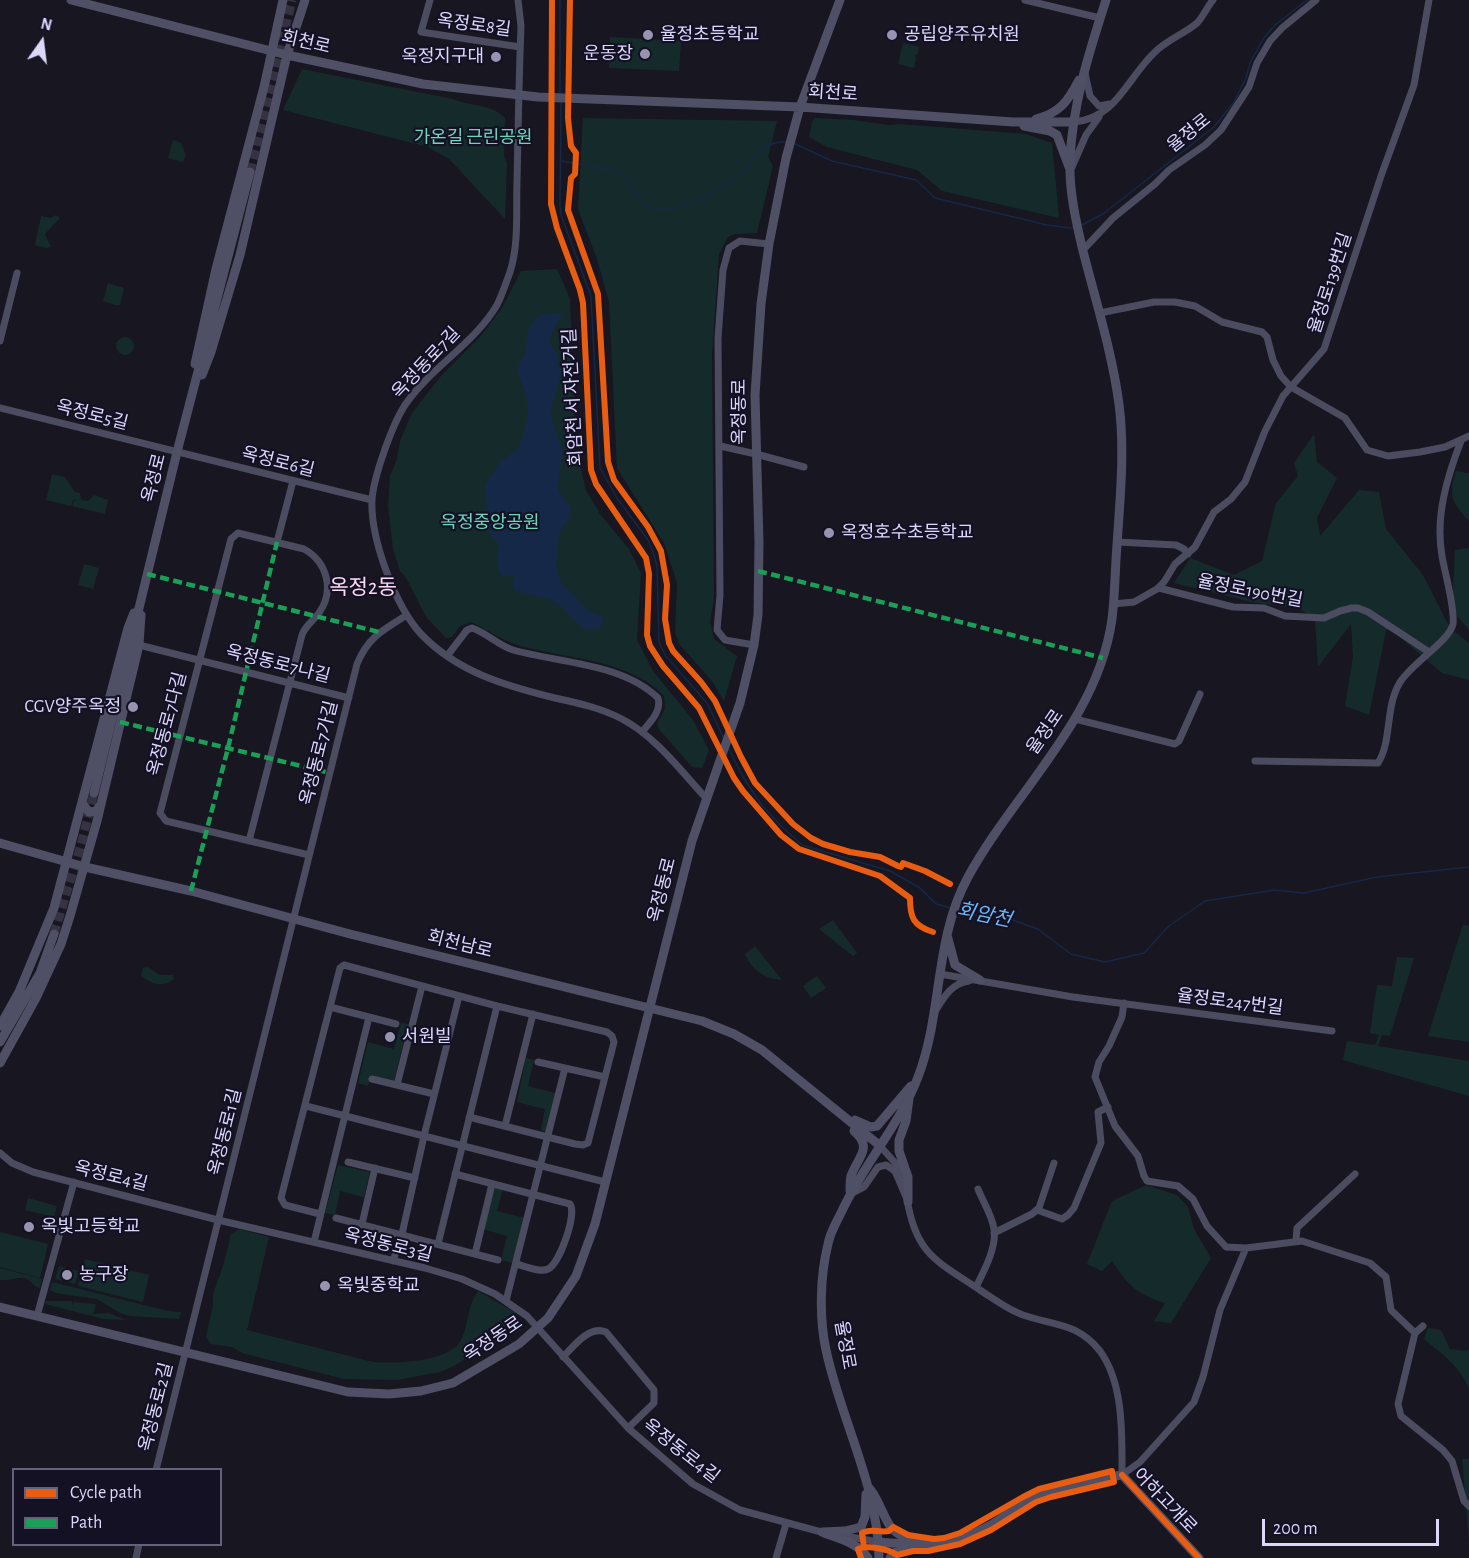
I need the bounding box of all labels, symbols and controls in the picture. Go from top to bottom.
street label: 옥정로8길 [435,9,513,41]
north arrow [12,12,72,72]
text: N [39,15,54,34]
place label: 율정초등학교 [660,24,759,46]
place label: 공립양주유치원 [904,24,1020,46]
street label: 회천로 [279,26,333,58]
marker: 율정초등학교 [641,28,655,42]
marker: 공립양주유치원 [885,28,899,42]
place label: 운동장 [583,43,633,65]
place label: 옥정지구대 [401,46,484,68]
marker: 운동장 [638,47,652,61]
marker: 옥정지구대 [489,50,503,64]
street label: 회천로 [807,80,859,106]
street label: 율정로 [1163,109,1215,157]
park label: 가온길 근린공원 [414,127,532,149]
street label: 율정로139번길 [1304,230,1356,336]
street label: 옥정동로7길 [387,323,465,403]
street label: 회암천 서 자전거길 [559,327,587,467]
street label: 옥정동로 [729,379,751,445]
street label: 옥정로5길 [54,396,130,434]
street label: 옥정로6길 [239,442,317,482]
street label: 옥정로 [138,451,170,505]
park label: 옥정중앙공원 [440,512,540,534]
place label: 옥정호수초등학교 [841,522,973,544]
marker: 옥정호수초등학교 [822,526,836,540]
street label: 율정로190번길 [1195,570,1305,612]
district label: 옥정2동 [329,575,397,601]
street label: 옥정동로7나길 [224,641,332,687]
street label: 옥정동로7다길 [143,670,191,778]
place label: CGV양주옥정 [24,696,121,718]
street label: 옥정동로7가길 [296,699,342,807]
marker: CGV양주옥정 [126,700,140,714]
street label: 율정로 [1022,705,1068,759]
street label: 옥정동로 [644,855,680,925]
water label: 회암천 [955,898,1013,932]
street label: 회천남로 [425,926,495,962]
street label: 율정로247번길 [1176,985,1284,1019]
place label: 서원빌 [402,1026,452,1048]
marker: 서원빌 [383,1030,397,1044]
street label: 옥정동로1길 [204,1086,246,1178]
street label: 옥정로4길 [72,1156,150,1196]
place label: 옥빛고등학교 [41,1216,140,1238]
marker: 옥빛고등학교 [22,1220,36,1234]
street label: 옥정동로3길 [342,1224,434,1266]
place label: 농구장 [79,1264,129,1286]
marker: 농구장 [60,1268,74,1282]
place label: 옥빛중학교 [337,1275,420,1297]
marker: 옥빛중학교 [318,1279,332,1293]
street label: 옥정동로 [460,1312,526,1366]
street label: 율정로 [830,1319,860,1371]
street label: 옥정동로2길 [135,1360,177,1454]
street label: 옥정동로4길 [638,1414,724,1488]
street label: 어하고개로 [1128,1464,1202,1538]
legend [12,1468,222,1546]
text: Cycle path [70,1484,142,1502]
scale bar [1265,1507,1442,1545]
text: Path [70,1514,102,1532]
text: 200 m [1273,1520,1318,1538]

